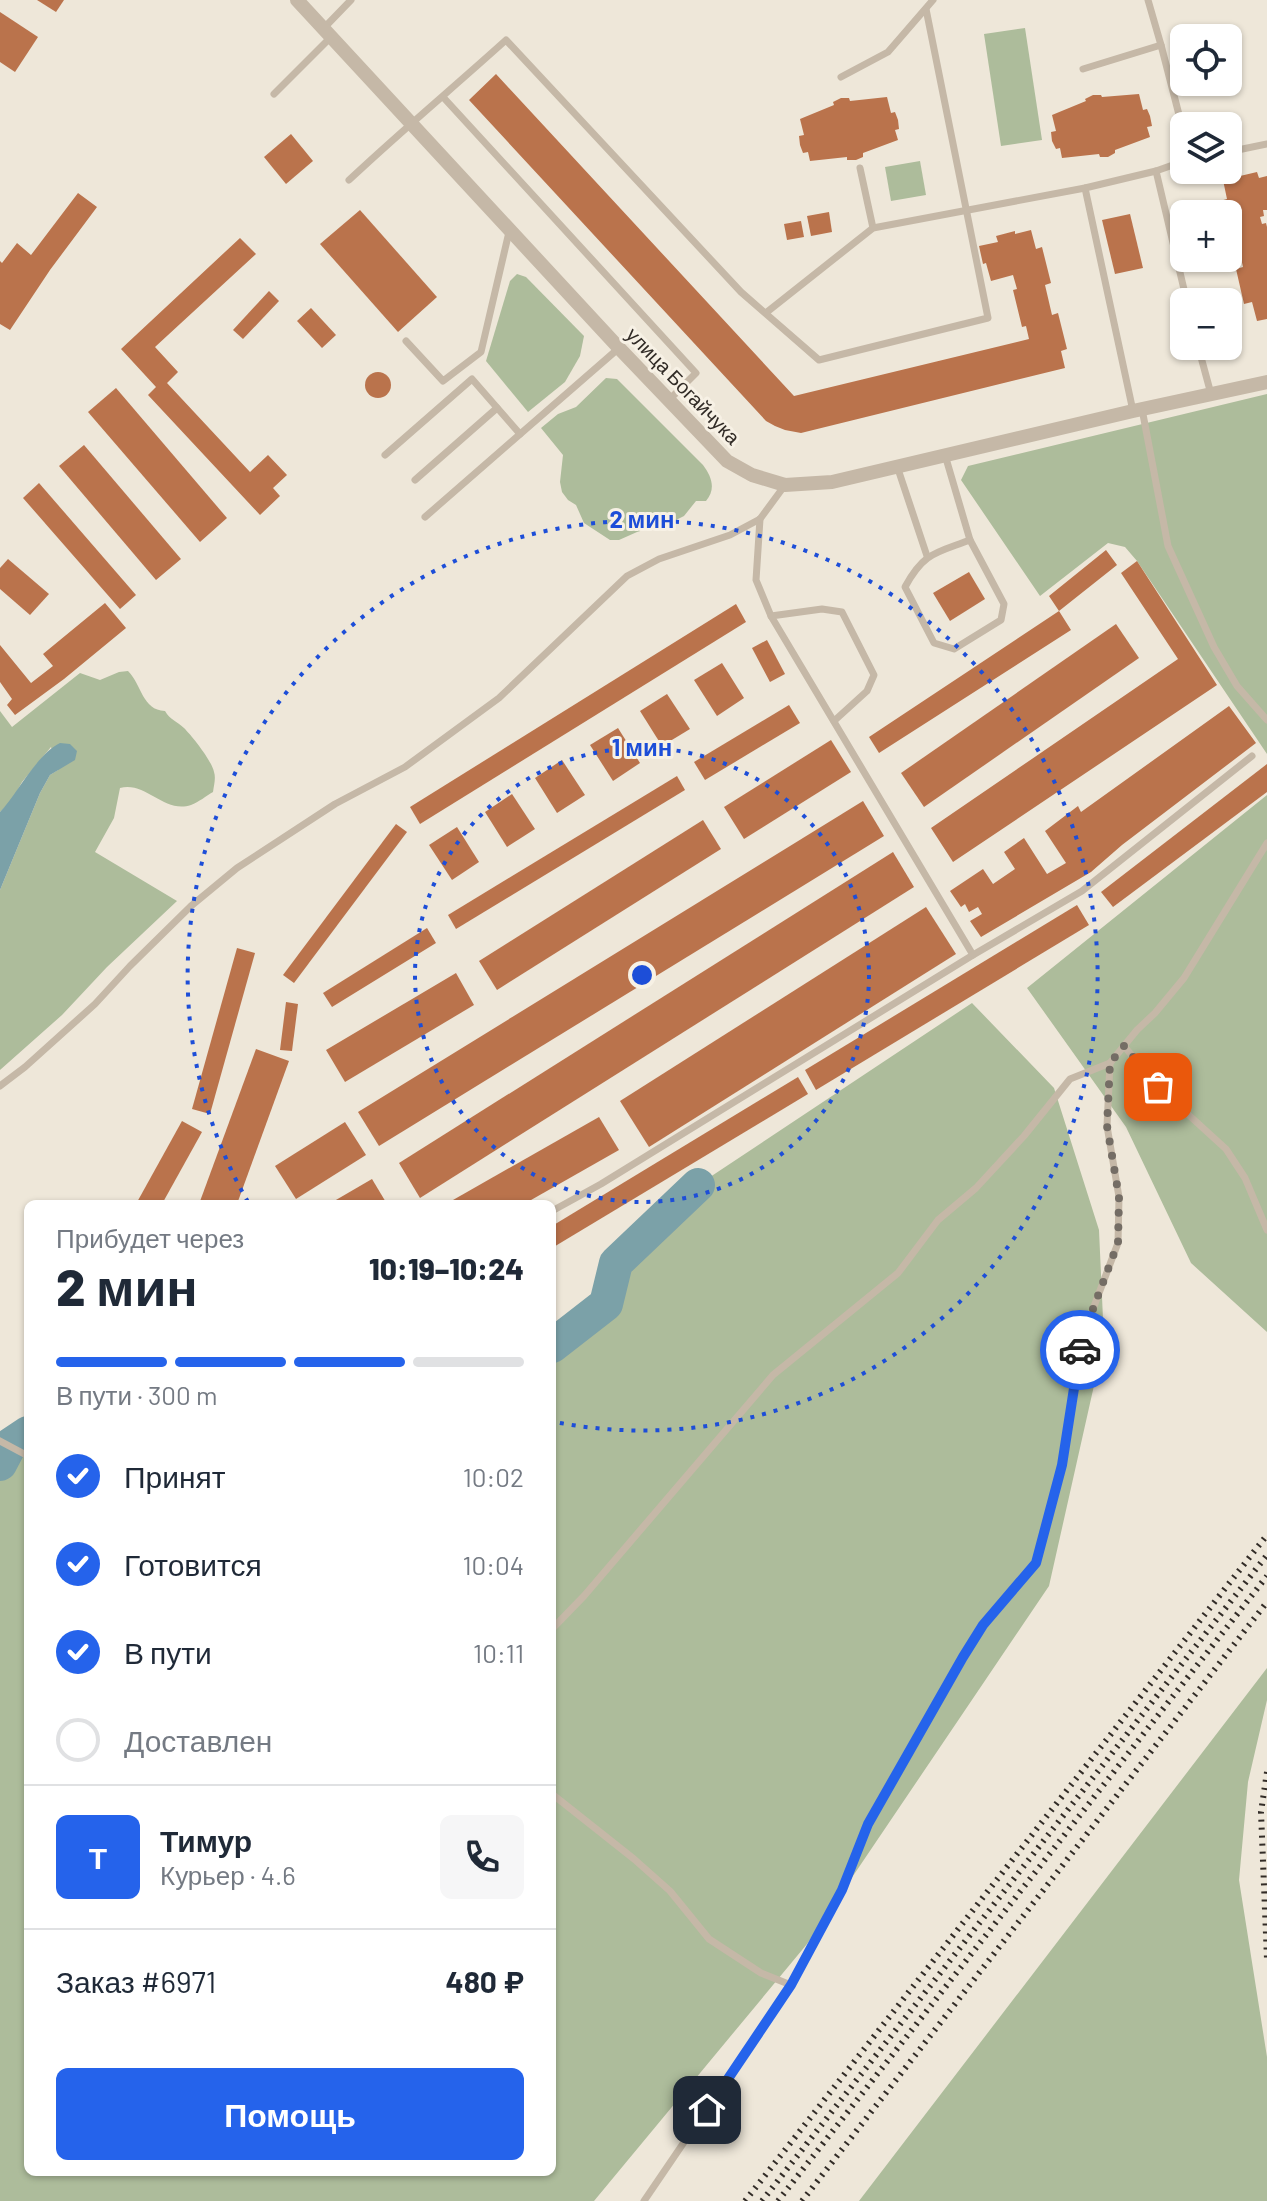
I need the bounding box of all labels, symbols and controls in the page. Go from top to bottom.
map controls [1170,24,1242,360]
button: locate [1170,24,1242,96]
button: layers [1170,112,1242,184]
button: + [1170,200,1242,272]
button: − [1170,288,1242,360]
street label: улица Богайчука [622,322,746,449]
text: 2 мин [609,504,675,533]
text: 1 мин [612,732,672,761]
centre of rings [628,961,656,989]
pin [1124,1053,1192,1121]
icon: bag [1136,1065,1180,1109]
text: Прибудет через [56,1222,244,1253]
text: 10:19–10:24 [369,1250,524,1286]
text: 2 мин [56,1254,198,1316]
courier [1040,1310,1120,1390]
icon: car [1058,1328,1102,1372]
text: В пути · 300 m [56,1379,217,1410]
icon: check [56,1454,100,1498]
text: Принят [124,1458,226,1494]
text: 10:02 [463,1461,524,1492]
icon: check [56,1542,100,1586]
text: Готовится [124,1546,262,1582]
text: 10:04 [462,1549,524,1580]
icon: check [56,1630,100,1674]
text: В пути [124,1634,212,1670]
text: 10:11 [473,1637,524,1668]
text: Доставлен [124,1722,272,1758]
button: phone [440,1815,524,1899]
text: Тимур [160,1822,252,1858]
text: Т [89,1839,107,1875]
text: Курьер · 4.6 [160,1859,296,1890]
text: Заказ #6971 [56,1963,216,1999]
text: 480 ₽ [445,1963,524,1999]
button: Помощь [56,2068,524,2160]
pin [673,2076,741,2144]
icon: home [685,2088,729,2132]

